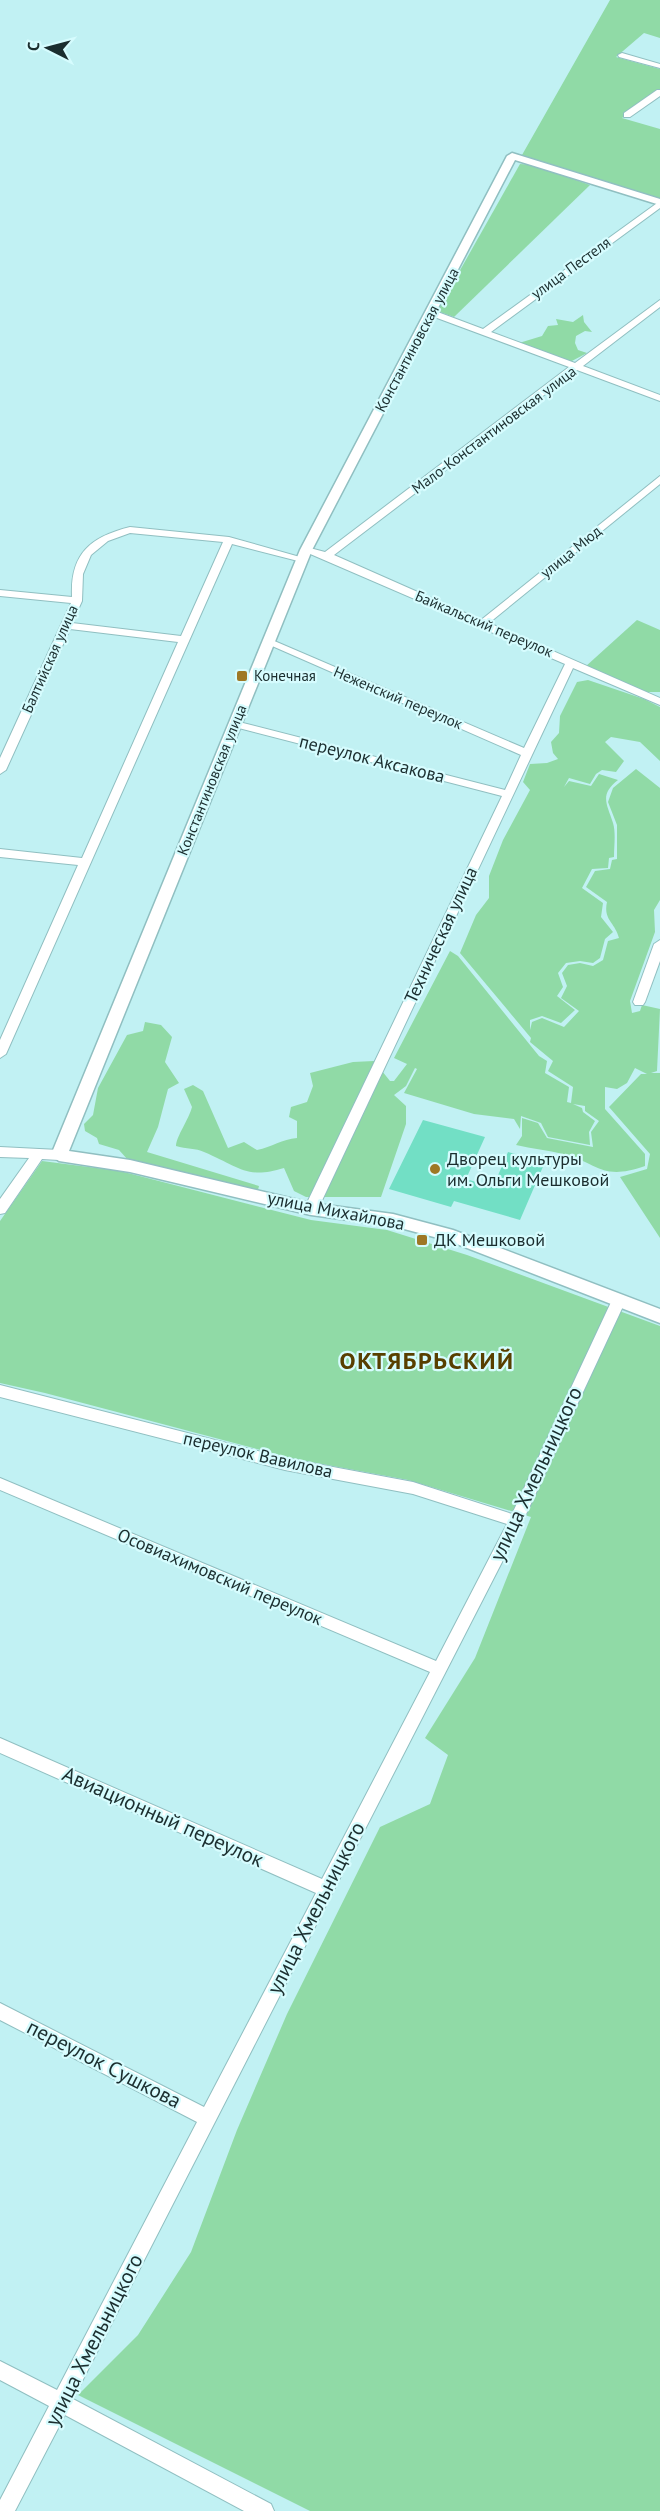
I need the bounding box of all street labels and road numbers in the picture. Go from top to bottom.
street label: улица Пестеля [527,232,614,303]
street label: Константиновская улица [370,264,463,415]
street label: Мало-Константиновская улица [408,361,580,498]
street label: улица Мюд [536,521,605,582]
street label: Байкальский переулок [412,586,557,661]
street label: Балтийская улица [17,602,82,716]
street label: Неженский переулок [331,662,466,734]
street label: Константиновская улица [173,702,250,858]
street label: переулок Аксакова [297,729,447,788]
street label: Техническая улица [399,863,482,1007]
street label: улица Михайлова [266,1186,407,1235]
street label: улица Хмельницкого [483,1382,588,1565]
street label: переулок Вавилова [181,1426,335,1483]
street label: Осовиахимовский переулок [114,1523,327,1630]
street label: Авиационный переулок [58,1760,268,1873]
street label: улица Хмельницкого [260,1817,371,1998]
street label: переулок Сушкова [23,2013,186,2114]
street label: улица Хмельницкого [38,2249,149,2430]

